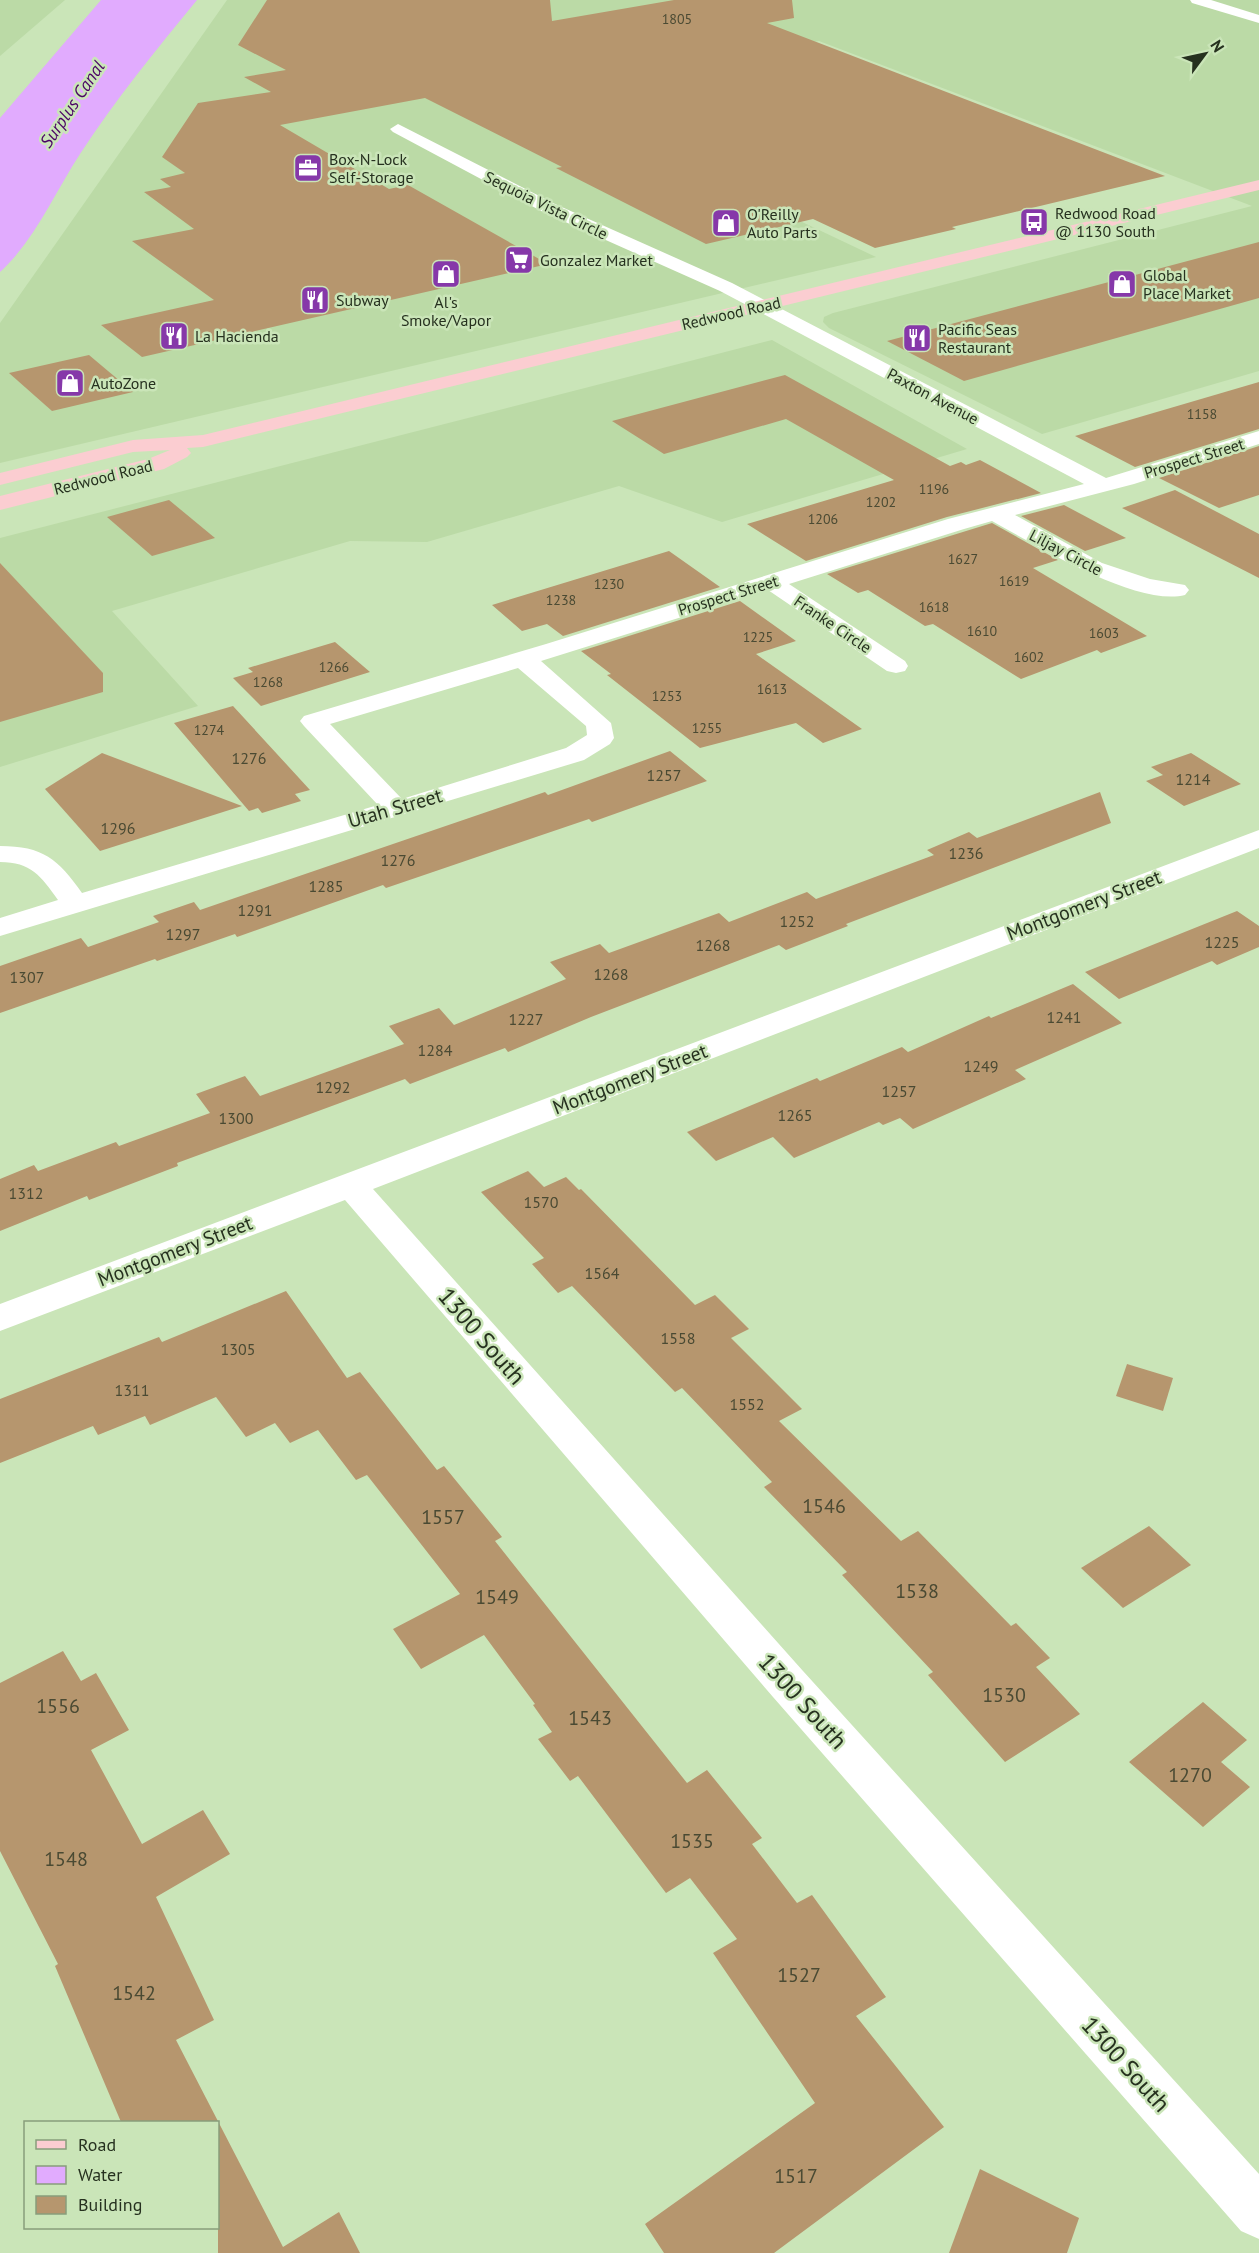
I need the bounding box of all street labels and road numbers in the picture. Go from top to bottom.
street label: Sequoia Vista Circle [481,166,611,244]
street label: Redwood Road [680,292,782,334]
street label: Paxton Avenue [884,363,982,429]
street label: Prospect Street [1142,433,1247,483]
street label: Redwood Road [52,455,154,499]
street label: Liljay Circle [1026,525,1106,579]
street label: Prospect Street [676,570,781,620]
street label: Franke Circle [790,591,876,657]
street label: Utah Street [345,782,445,834]
street label: Montgomery Street [1003,863,1165,946]
street label: Montgomery Street [549,1037,711,1120]
street label: Montgomery Street [94,1209,256,1292]
street label: 1300 South [431,1281,533,1391]
street label: 1300 South [752,1647,854,1755]
street label: 1300 South [1075,2010,1177,2118]

